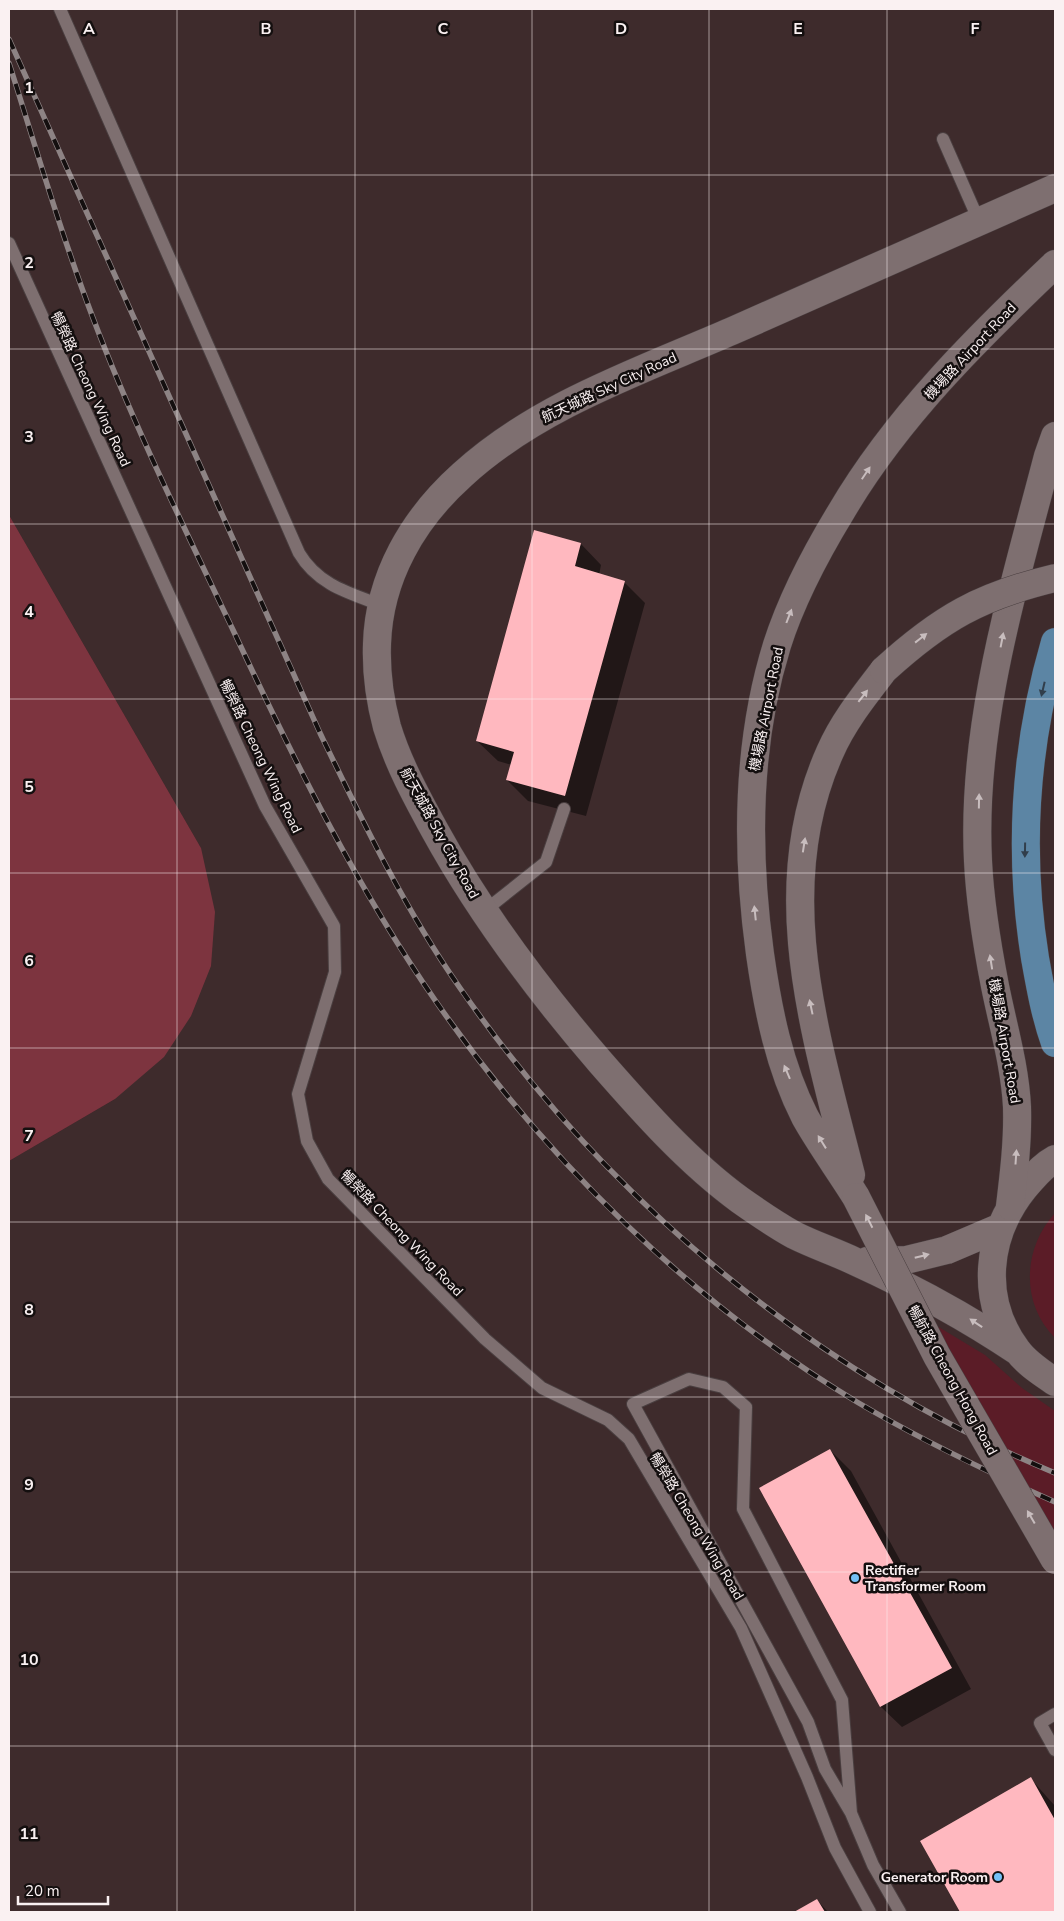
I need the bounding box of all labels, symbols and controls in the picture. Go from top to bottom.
text: A [83,18,95,40]
text: B [260,18,272,40]
text: C [438,18,449,40]
text: D [615,18,627,40]
text: E [793,18,803,40]
text: F [971,18,980,40]
text: 1 [24,77,34,99]
text: 2 [24,252,34,274]
street label: 機場路 Airport Road [920,299,1020,404]
street label: 暢榮路 Cheong Wing Road [46,309,135,470]
street label: 航天城路 Sky City Road [539,348,680,427]
text: 3 [24,426,34,448]
one-way arrow [861,466,871,480]
text: 4 [24,601,34,623]
one-way arrow [786,608,793,623]
one-way arrow [998,632,1006,648]
one-way arrow [914,633,927,643]
street label: 機場路 Airport Road [745,645,788,773]
street label: 暢榮路 Cheong Wing Road [215,676,306,836]
one-way arrow [1039,682,1047,698]
one-way arrow [858,690,869,703]
street label: 航天城路 Sky City Road [396,764,483,902]
text: 5 [24,776,34,798]
one-way arrow [976,792,984,808]
one-way arrow [800,837,808,853]
one-way arrow [1021,842,1029,858]
one-way arrow [751,905,759,921]
text: 6 [24,950,34,972]
one-way arrow [987,954,995,970]
street label: 機場路 Airport Road [984,977,1025,1105]
one-way arrow [807,999,815,1014]
one-way arrow [782,1065,790,1079]
text: 7 [24,1125,34,1147]
one-way arrow [817,1136,826,1149]
one-way arrow [1012,1149,1020,1165]
street label: 暢榮路 Cheong Wing Road [336,1166,467,1301]
one-way arrow [865,1214,873,1229]
one-way arrow [914,1252,929,1260]
text: 8 [24,1299,34,1321]
street label: 暢航路 Cheong Hong Road [903,1302,1002,1459]
one-way arrow [970,1318,983,1328]
street label: 暢榮路 Cheong Wing Road [645,1449,748,1604]
text: 9 [24,1474,34,1496]
one-way arrow [1026,1511,1035,1524]
place label: Rectifier Transformer Room [865,1561,986,1596]
marker: Rectifier Transformer Room [849,1572,861,1584]
text: 10 [19,1649,39,1671]
text: 11 [19,1823,39,1845]
place label: Generator Room [881,1868,988,1887]
marker: Generator Room [992,1871,1004,1883]
scale bar [18,1874,108,1906]
text: 20 m [25,1881,60,1901]

